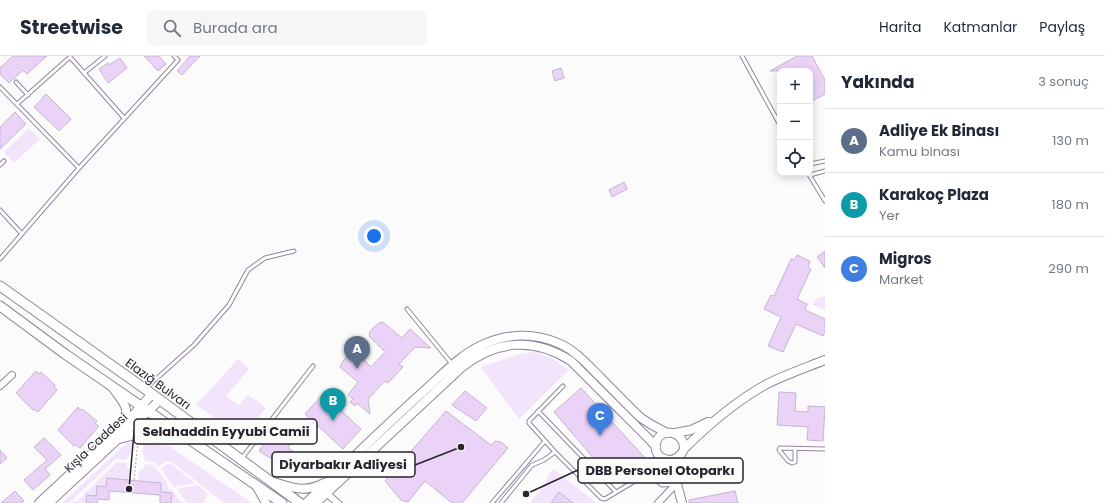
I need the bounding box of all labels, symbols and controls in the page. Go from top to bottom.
search box [147,10,427,46]
text: Streetwise [20,14,123,41]
icon: search [161,17,183,39]
text: Burada ara [193,17,278,38]
text: Harita [879,17,921,37]
text: Katmanlar [943,17,1017,37]
text: Paylaş [1039,17,1085,37]
map controls [777,68,813,176]
button: + [777,68,813,104]
text: Yakında [841,70,914,94]
text: 3 sonuç [1038,72,1089,91]
button: − [777,104,813,140]
text: Adliye Ek Binası [879,120,999,141]
text: A [849,131,859,150]
text: 130 m [1052,131,1089,150]
button: locate [777,140,813,176]
text: Kamu binası [879,142,960,161]
text: Karakoç Plaza [879,184,989,205]
text: B [850,195,858,214]
text: 180 m [1052,195,1089,214]
text: Yer [879,206,900,225]
your location [364,226,384,246]
text: Migros [879,248,932,269]
text: C [849,259,859,278]
text: 290 m [1048,259,1089,278]
text: Market [879,270,923,289]
pin: A [344,336,370,369]
street label: Elazığ Bulvarı [122,354,195,413]
pin: B [320,388,346,421]
pin: C [587,403,613,436]
street label: Kışla Caddesi [60,409,131,476]
callout: Selahaddin Eyyubi Camii [134,419,317,444]
text: Selahaddin Eyyubi Camii [142,422,310,441]
callout: Diyarbakır Adliyesi [272,452,415,477]
text: Diyarbakır Adliyesi [279,455,407,474]
callout: DBB Personel Otoparkı [578,458,743,483]
text: DBB Personel Otoparkı [585,461,735,480]

